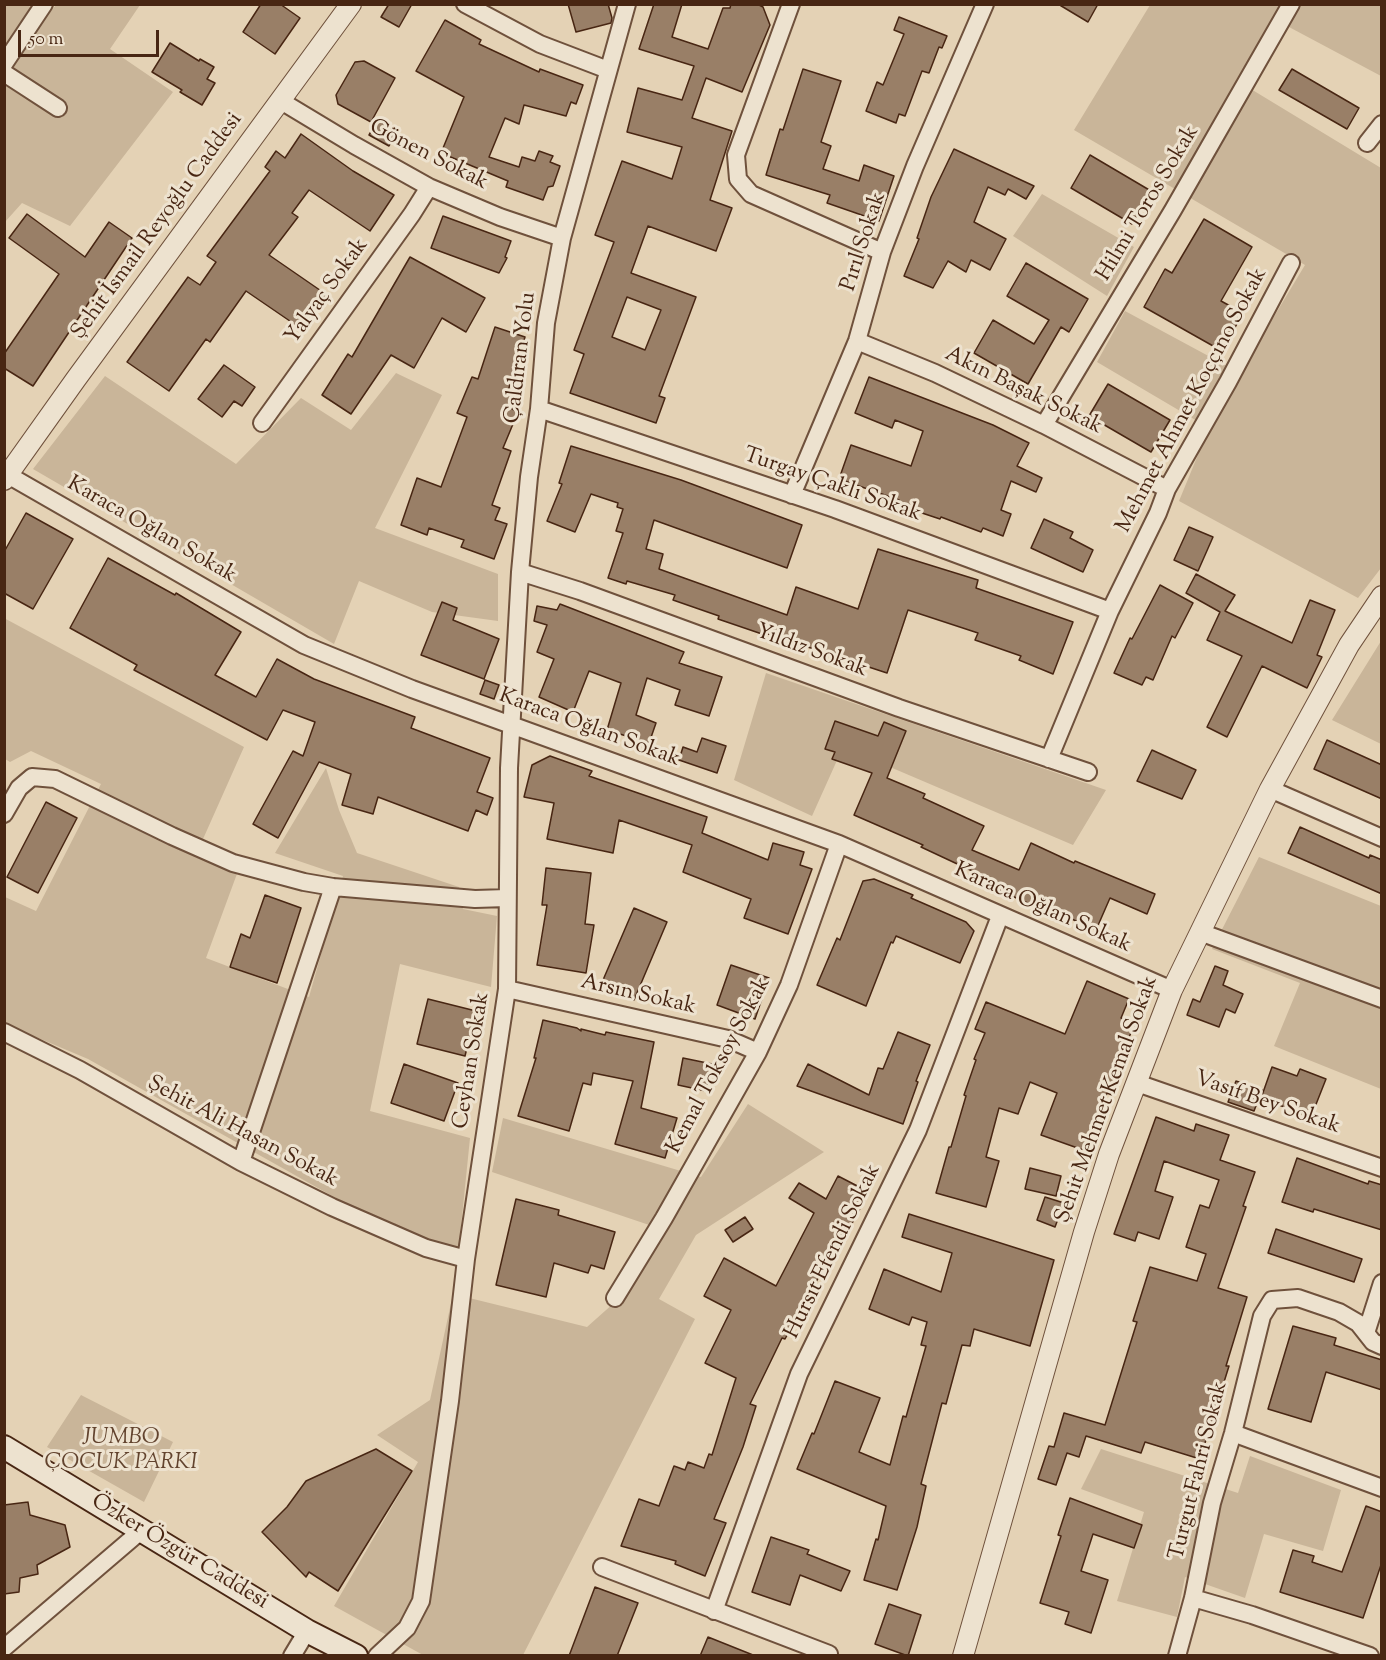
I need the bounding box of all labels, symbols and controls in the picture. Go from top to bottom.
scale bar [21,18,162,56]
text: 50 m [29,27,63,53]
street label: Şehit İsmail Reyoğlu Caddesi [67,108,249,346]
street label: Gönen Sokak [364,115,492,197]
street label: Hilmi Toros Sokak [1092,121,1206,287]
street label: Pırıl Sokak [837,189,893,295]
street label: Yalyaç Sokak [281,234,375,350]
street label: Mehmet Ahmet Koççıno Sokak [1112,264,1274,538]
street label: Çaldıran Yolu [501,291,543,425]
street label: Akın Başak Sokak [940,342,1106,442]
street label: Turgay Çaklı Sokak [740,443,924,529]
street label: Karaca Oğlan Sokak [62,472,240,590]
street label: Yıldız Sokak [751,620,871,684]
street label: Karaca Oğlan Sokak [495,684,683,774]
street label: Karaca Oğlan Sokak [949,858,1135,960]
street label: Arsın Sokak [578,970,698,1022]
street label: Kemal Toksoy Sokak [662,973,778,1159]
street label: Şehit Mehmet Kemal Sokak [1051,973,1165,1227]
street label: Ceyhan Sokak [449,991,497,1131]
street label: Vasıf Bey Sokak [1191,1067,1343,1141]
street label: Şehit Ali Hasan Sokak [142,1071,342,1195]
street label: Hursıt Efendi Sokak [780,1160,888,1344]
street label: Turgut Fahri Sokak [1165,1379,1235,1563]
park label: JUMBO ÇOCUK PARKI [44,1426,198,1478]
street label: Özker Özgür Caddesi [86,1490,272,1616]

